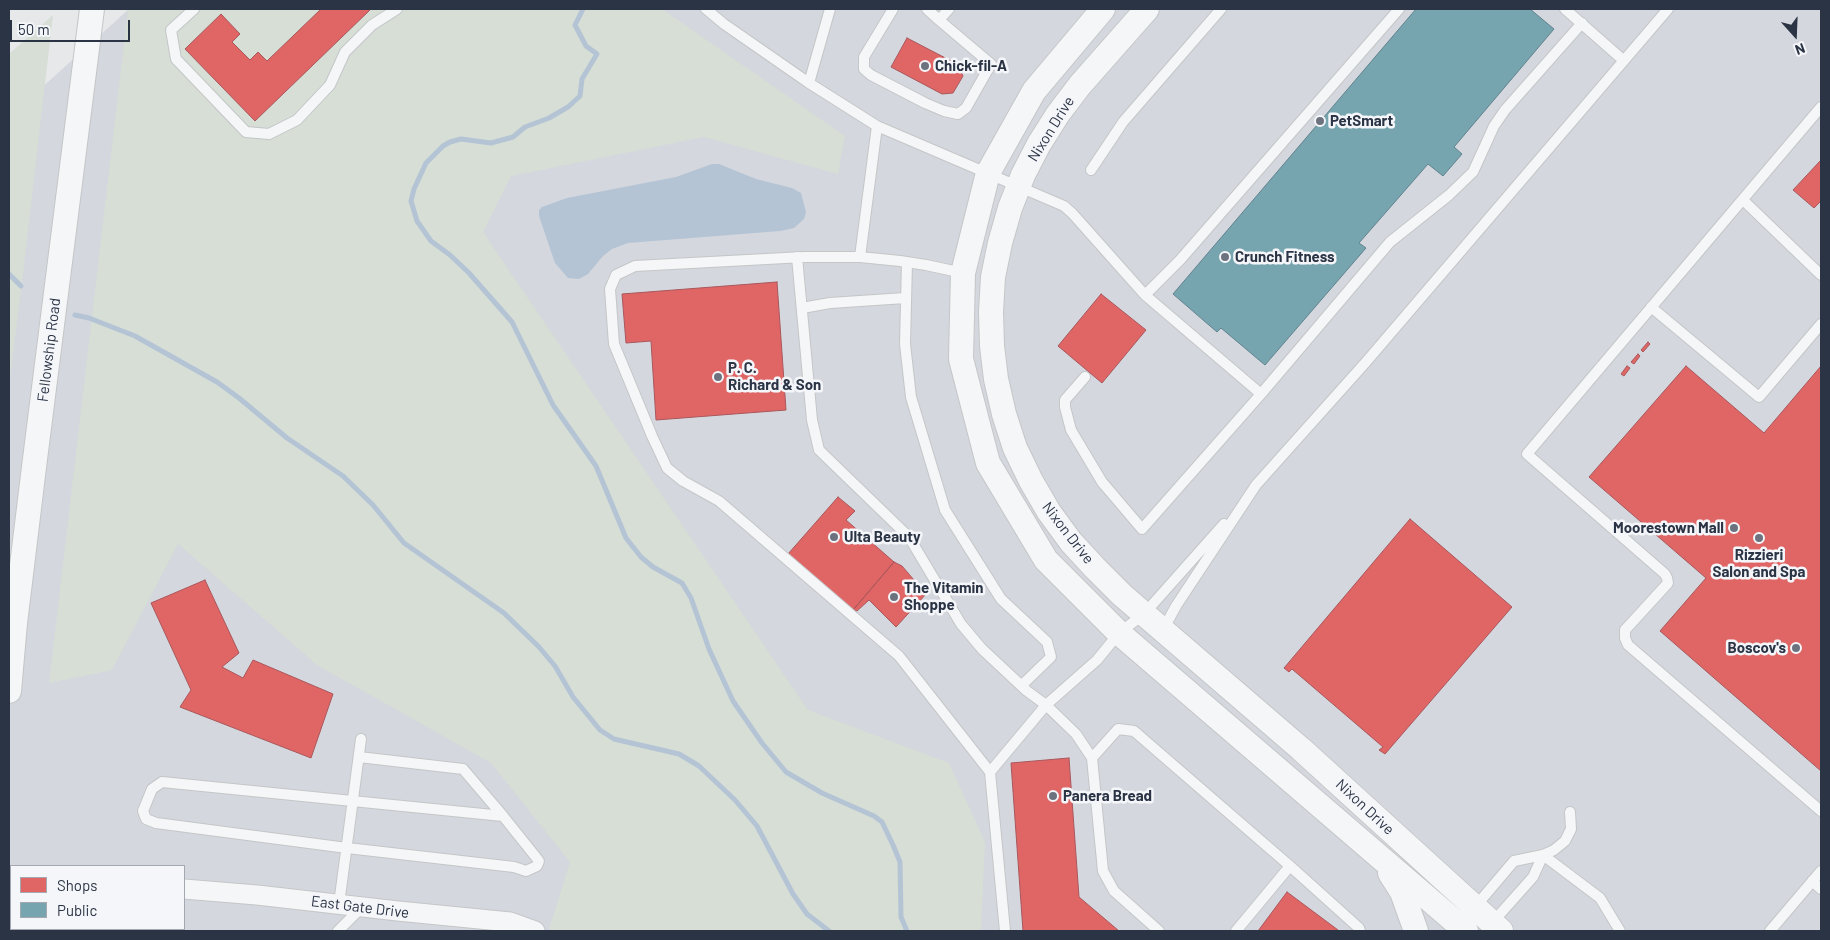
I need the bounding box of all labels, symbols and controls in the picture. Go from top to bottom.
scale bar [12,10,132,42]
north arrow [1770,10,1820,60]
text: 50 m [18,20,50,38]
text: N [1793,40,1808,59]
place label: Chick-fil-A [935,57,1007,75]
marker: Chick-fil-A [919,60,931,72]
street label: Nixon Drive [1024,93,1078,165]
place label: PetSmart [1330,112,1393,130]
marker: PetSmart [1314,115,1326,127]
place label: Crunch Fitness [1235,248,1335,266]
marker: Crunch Fitness [1219,251,1231,263]
street label: Fellowship Road [34,297,64,403]
place label: P. C. Richard & Son [728,359,821,394]
marker: P. C. Richard & Son [712,371,724,383]
street label: Nixon Drive [1038,499,1098,567]
place label: Moorestown Mall [1613,519,1724,537]
marker: Moorestown Mall [1728,522,1740,534]
place label: Ulta Beauty [844,528,920,546]
marker: Ulta Beauty [828,531,840,543]
marker: Rizzieri Salon and Spa [1753,532,1765,544]
place label: Rizzieri Salon and Spa [1713,546,1805,581]
place label: The Vitamin Shoppe [904,579,983,614]
marker: The Vitamin Shoppe [888,591,900,603]
place label: Boscov's [1727,639,1786,657]
marker: Boscov's [1790,642,1802,654]
street label: Nixon Drive [1332,775,1398,839]
place label: Panera Bread [1063,787,1152,805]
marker: Panera Bread [1047,790,1059,802]
legend [10,865,185,930]
text: Shops [57,876,97,894]
street label: East Gate Drive [310,892,410,922]
text: Public [57,901,97,919]

